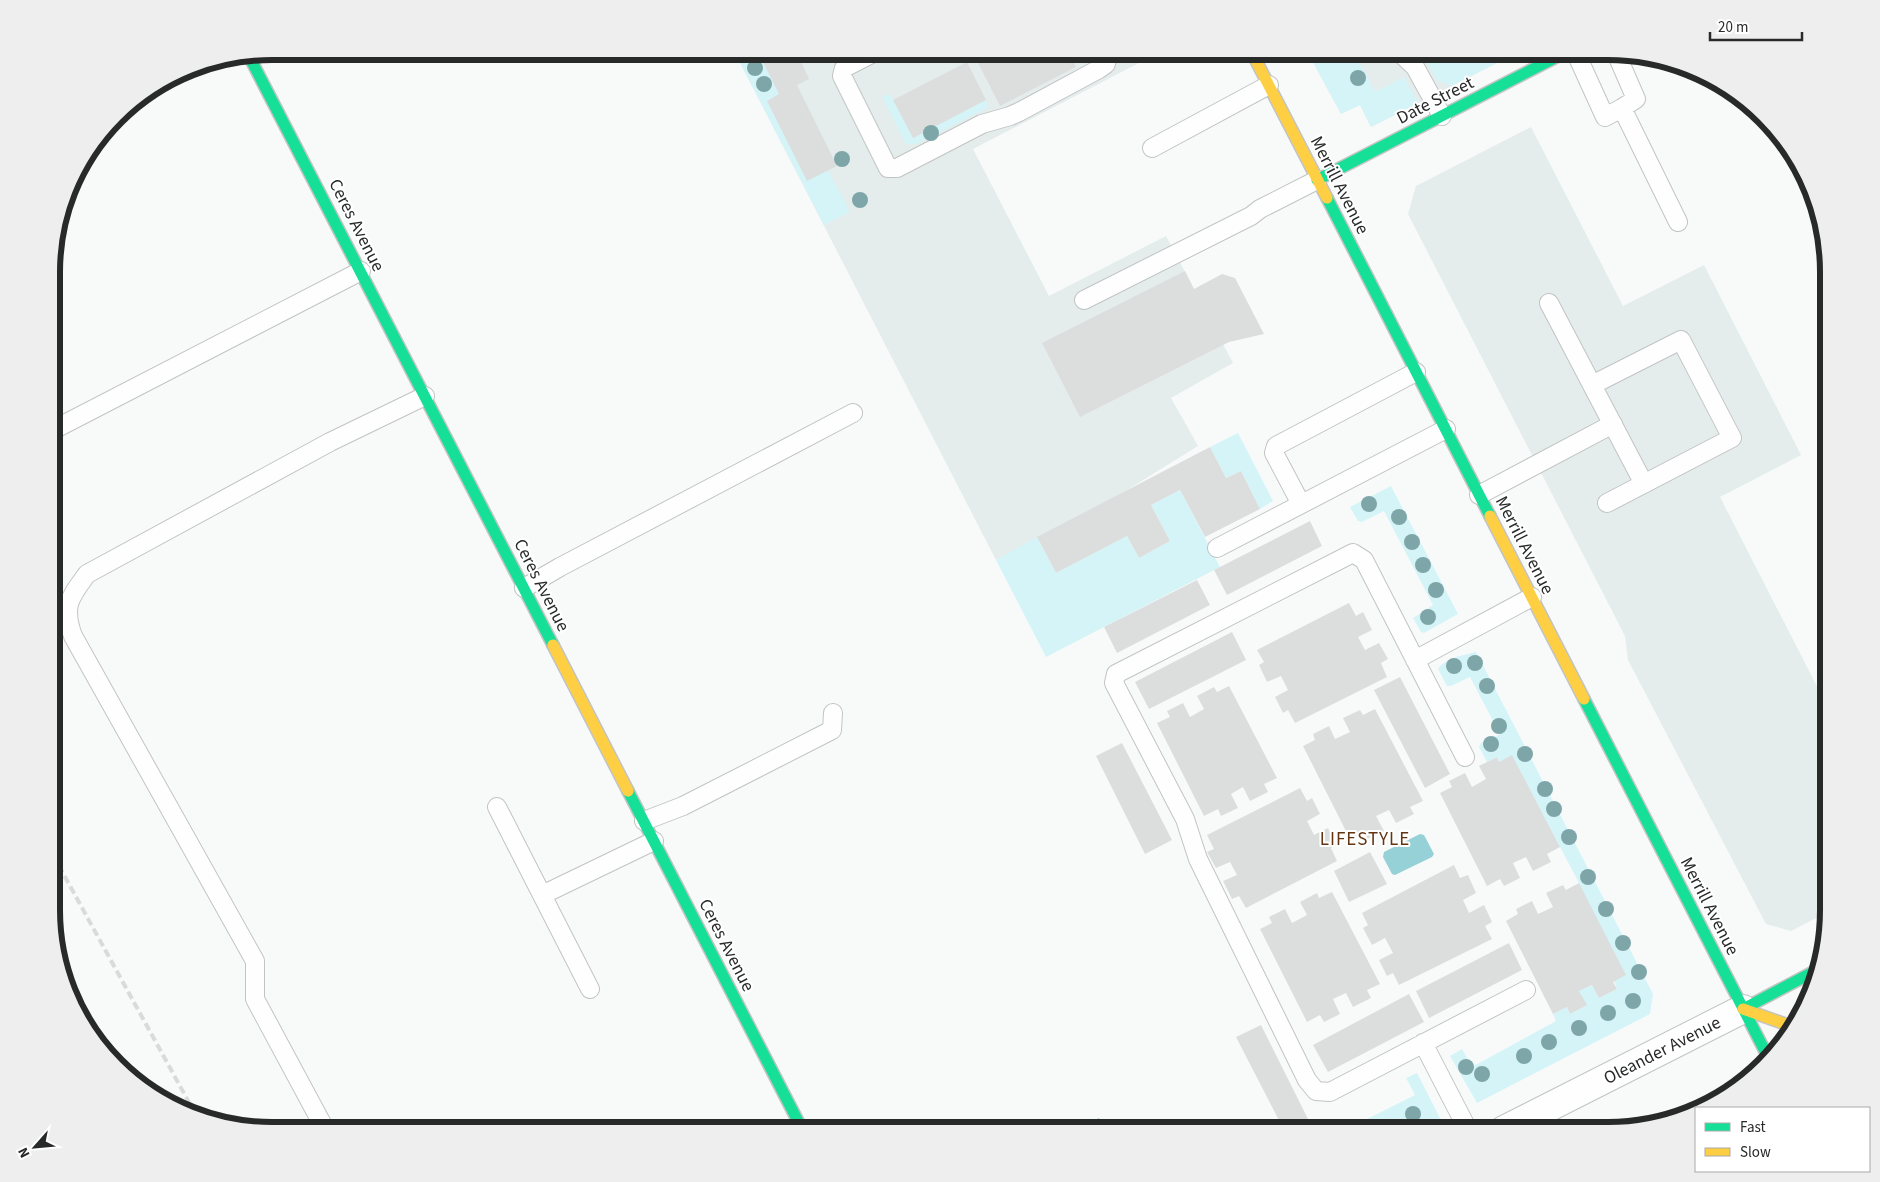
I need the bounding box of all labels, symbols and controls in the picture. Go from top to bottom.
scale bar [1710,10,1802,42]
text: 20 m [1718,17,1748,38]
street label: Date Street [1392,70,1478,131]
street label: Merrill Avenue [1304,132,1375,239]
street label: Ceres Avenue [323,175,391,276]
street label: Merrill Avenue [1489,492,1560,599]
street label: Ceres Avenue [508,535,576,636]
district label: LIFESTYLE [1320,826,1410,853]
street label: Merrill Avenue [1674,853,1745,960]
street label: Ceres Avenue [693,895,761,996]
street label: Oleander Avenue [1599,1010,1725,1091]
legend [1695,1107,1870,1172]
text: Fast [1740,1117,1766,1138]
north arrow [10,1122,60,1172]
text: Slow [1740,1142,1771,1163]
text: N [13,1144,35,1161]

